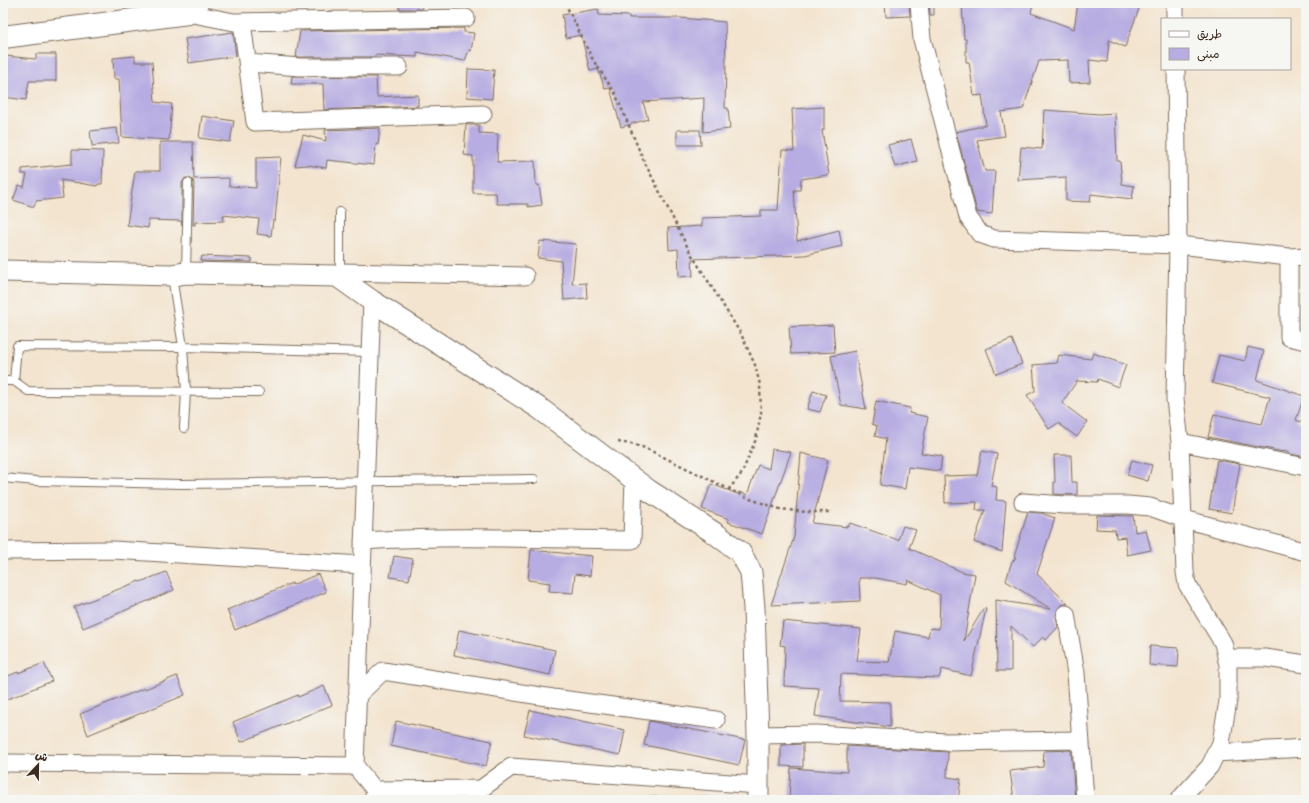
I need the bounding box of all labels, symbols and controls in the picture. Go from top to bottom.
legend [1161,18,1291,70]
text: طريق [1197,27,1222,41]
text: مبنى [1197,47,1220,62]
north arrow [18,745,58,785]
text: ش [34,748,50,764]

